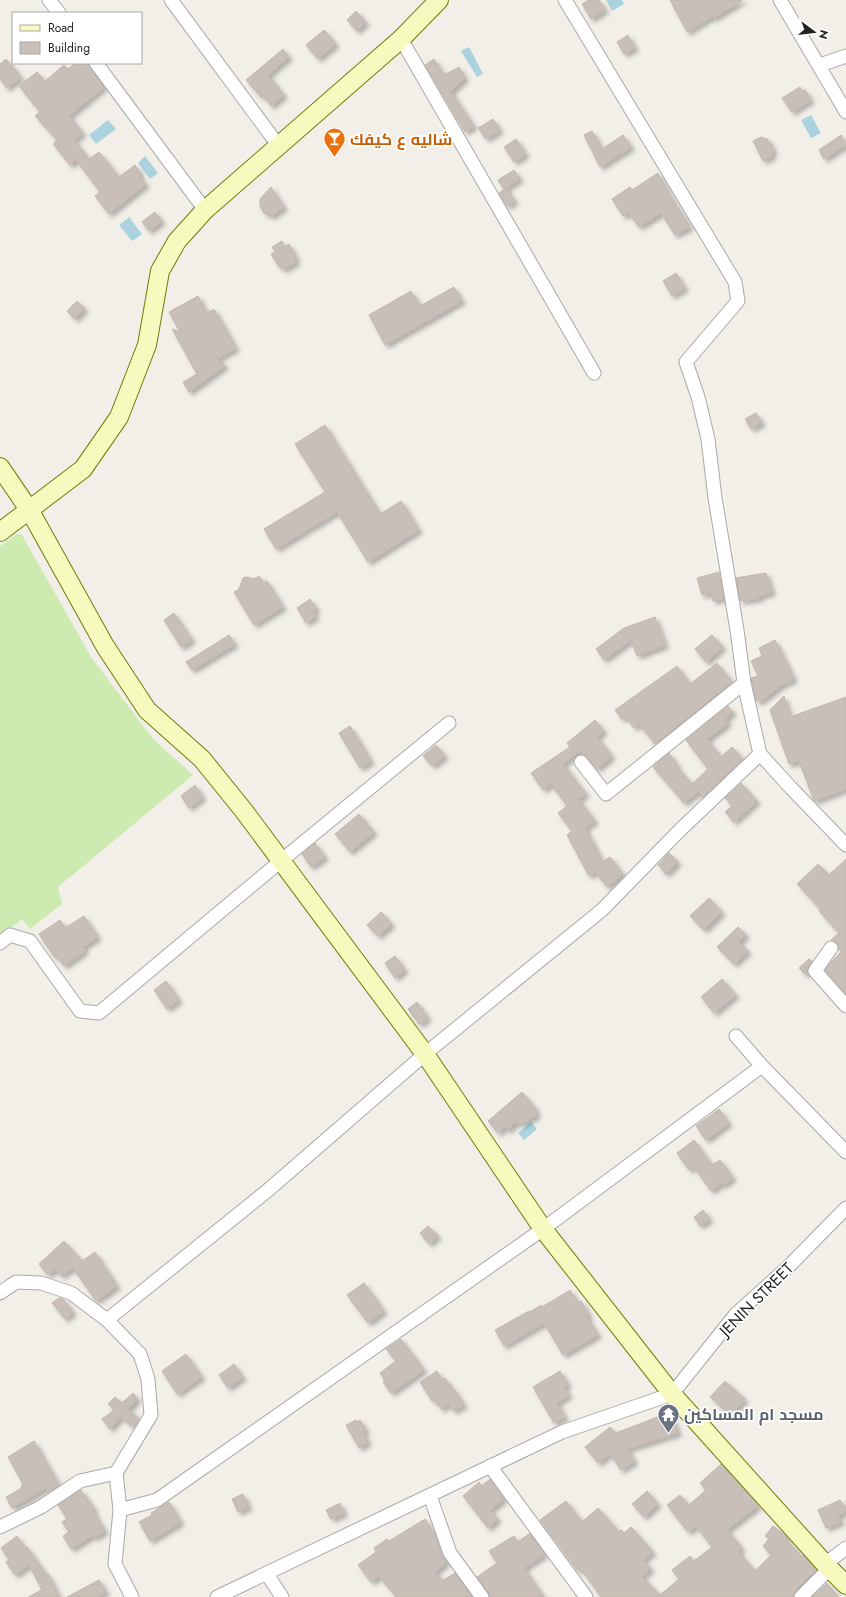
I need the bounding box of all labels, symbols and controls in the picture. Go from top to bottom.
legend [12,12,142,64]
north arrow [794,12,834,52]
text: Road [48,19,74,37]
text: N [815,28,833,41]
text: Building [48,39,90,57]
bar icon: شاليه ع كيفك [321,126,347,159]
place label: شاليه ع كيفك [350,128,452,151]
street label: JENIN STREET [713,1257,799,1343]
temple icon: مسجد ام المساكين [655,1401,681,1434]
place label: مسجد ام المساكين [684,1403,824,1426]

